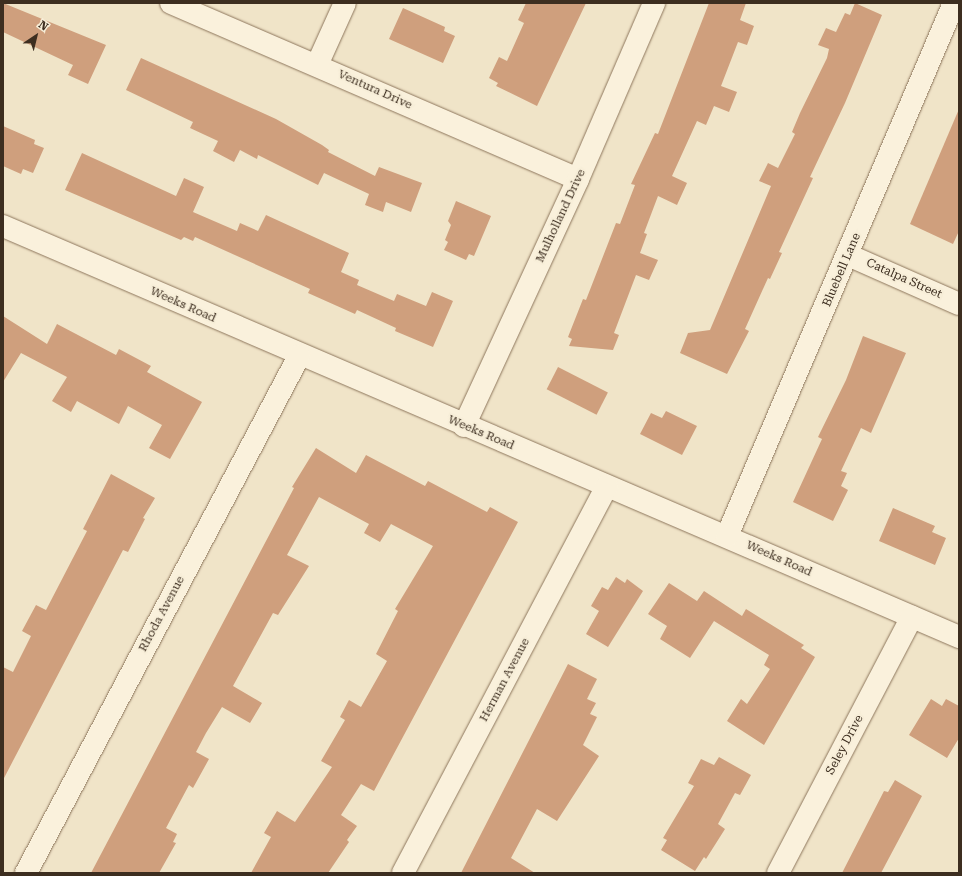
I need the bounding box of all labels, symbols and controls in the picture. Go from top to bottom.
north arrow [16,16,56,56]
text: N [36,18,50,34]
street label: Ventura Drive [336,67,414,113]
street label: Mulholland Drive [533,167,589,265]
street label: Bluebell Lane [820,231,864,309]
street label: Catalpa Street [864,256,944,302]
street label: Weeks Road [148,284,218,326]
street label: Weeks Road [446,413,516,453]
street label: Weeks Road [744,538,814,580]
street label: Rhoda Avenue [136,574,188,654]
street label: Herman Avenue [477,636,533,724]
street label: Seley Drive [823,713,867,777]

